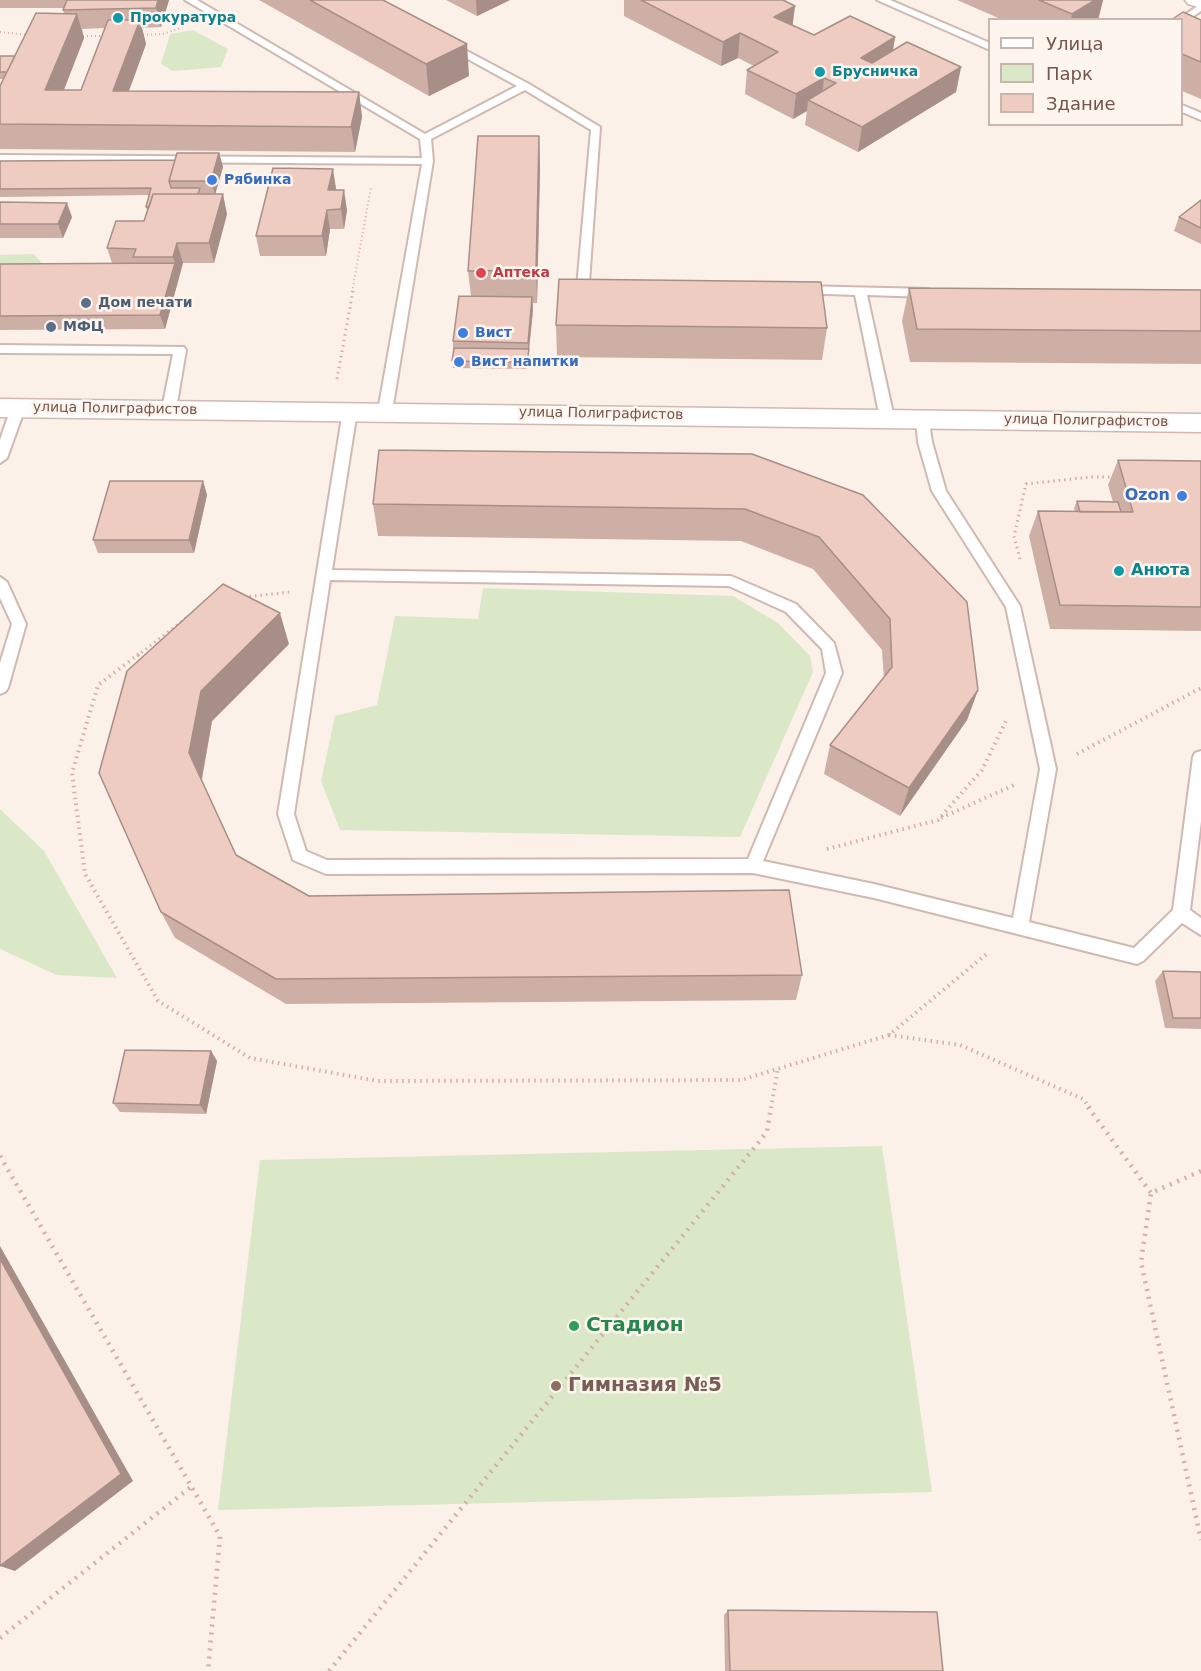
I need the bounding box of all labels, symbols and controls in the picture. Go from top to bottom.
place label: Прокуратура [130,10,236,26]
marker: Прокуратура [111,11,125,25]
legend [988,18,1183,126]
text: Улица [1046,33,1103,54]
text: Парк [1046,63,1093,84]
place label: Брусничка [832,64,918,80]
marker: Брусничка [813,65,827,79]
text: Здание [1046,93,1116,114]
place label: Рябинка [224,172,291,188]
marker: Рябинка [205,173,219,187]
place label: Аптека [493,265,550,281]
marker: Аптека [474,266,488,280]
place label: Дом печати [98,295,193,311]
marker: Дом печати [79,296,93,310]
place label: МФЦ [63,319,104,335]
marker: МФЦ [44,320,58,334]
place label: Вист [475,325,512,341]
marker: Вист [456,326,470,340]
place label: Вист напитки [471,354,579,370]
marker: Вист напитки [452,355,466,369]
street label: улица Полиграфистов [33,399,197,419]
street label: улица Полиграфистов [519,404,683,424]
street label: улица Полиграфистов [1004,411,1168,431]
place label: Ozon [1125,486,1170,506]
marker: Ozon [1175,489,1189,503]
place label: Анюта [1131,561,1190,581]
marker: Анюта [1112,564,1126,578]
place label: Стадион [586,1314,683,1338]
marker: Стадион [567,1319,581,1333]
place label: Гимназия №5 [568,1374,722,1398]
marker: Гимназия №5 [549,1379,563,1393]

